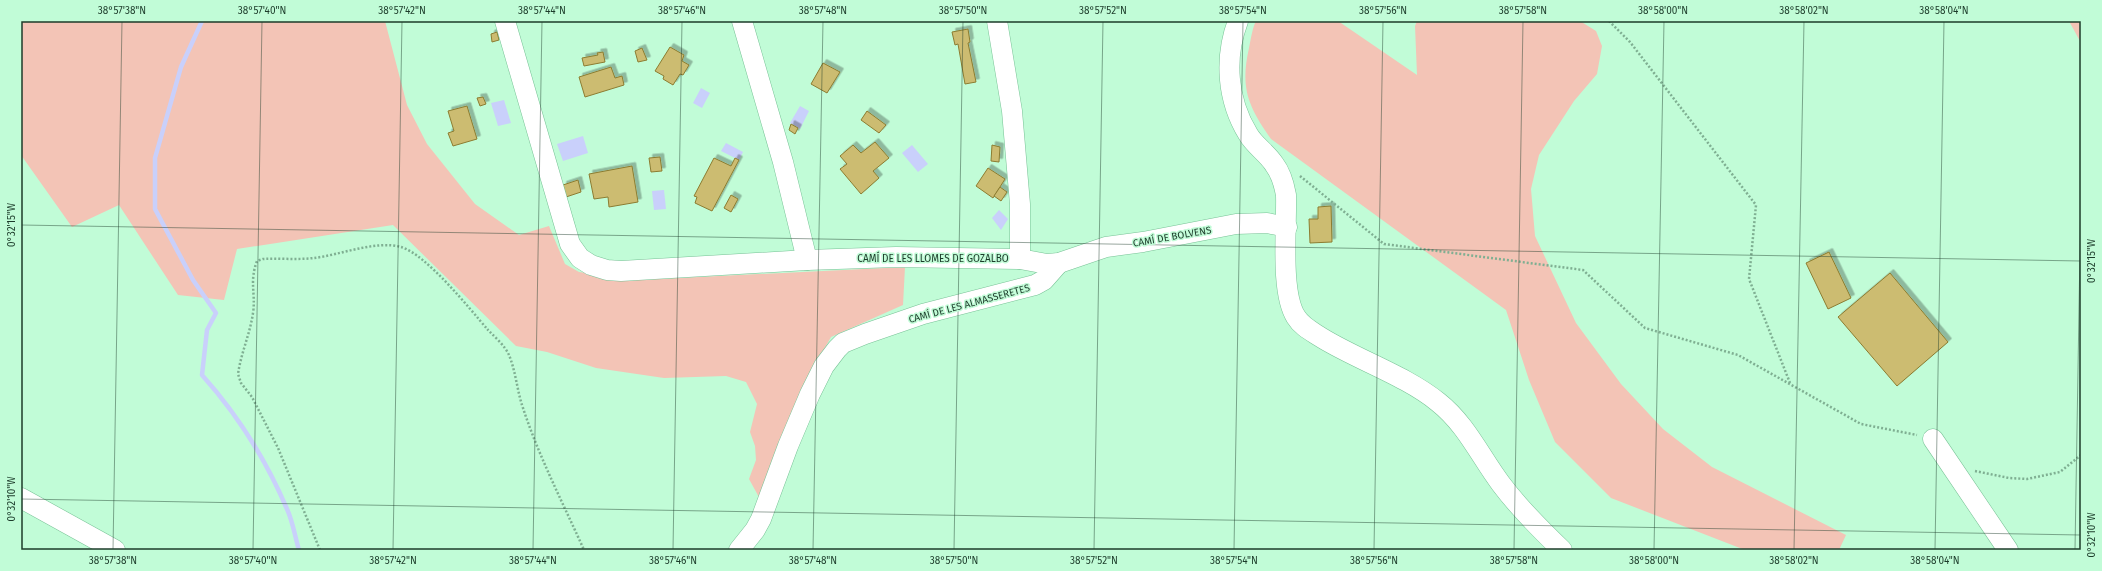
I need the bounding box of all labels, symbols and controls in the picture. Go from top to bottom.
text: 38°57'38"N [98,5,146,17]
text: 38°57'40"N [238,5,286,17]
text: 38°57'42"N [378,5,426,17]
text: 38°57'44"N [518,5,566,17]
text: 38°57'46"N [658,5,706,17]
text: 38°57'48"N [799,5,847,17]
text: 38°57'50"N [939,5,987,17]
text: 38°57'52"N [1079,5,1127,17]
text: 38°57'54"N [1219,5,1267,17]
text: 38°57'56"N [1359,5,1407,17]
text: 38°57'58"N [1499,5,1547,17]
text: 38°58'00"N [1638,5,1688,17]
text: 38°58'02"N [1779,5,1829,17]
text: 38°58'04"N [1919,5,1969,17]
text: 0°32'15"W [6,202,18,247]
street label: CAMÍ DE BOLVENS [1132,222,1213,250]
text: 0°32'15"W [2086,238,2098,283]
street label: CAMÍ DE LES LLOMES DE GOZALBO [857,251,1009,265]
street label: CAMÍ DE LES ALMASSERETES [907,280,1032,326]
text: 0°32'10"W [6,476,18,521]
text: 0°32'10"W [2086,512,2098,557]
text: 38°57'38"N [89,555,137,567]
text: 38°57'40"N [229,555,277,567]
text: 38°57'42"N [369,555,417,567]
text: 38°57'44"N [509,555,557,567]
text: 38°57'46"N [649,555,697,567]
text: 38°57'48"N [789,555,837,567]
text: 38°57'50"N [930,555,978,567]
text: 38°57'52"N [1070,555,1118,567]
text: 38°57'54"N [1210,555,1258,567]
text: 38°57'56"N [1350,555,1398,567]
text: 38°57'58"N [1490,555,1538,567]
text: 38°58'00"N [1629,555,1679,567]
text: 38°58'02"N [1769,555,1819,567]
text: 38°58'04"N [1910,555,1960,567]

